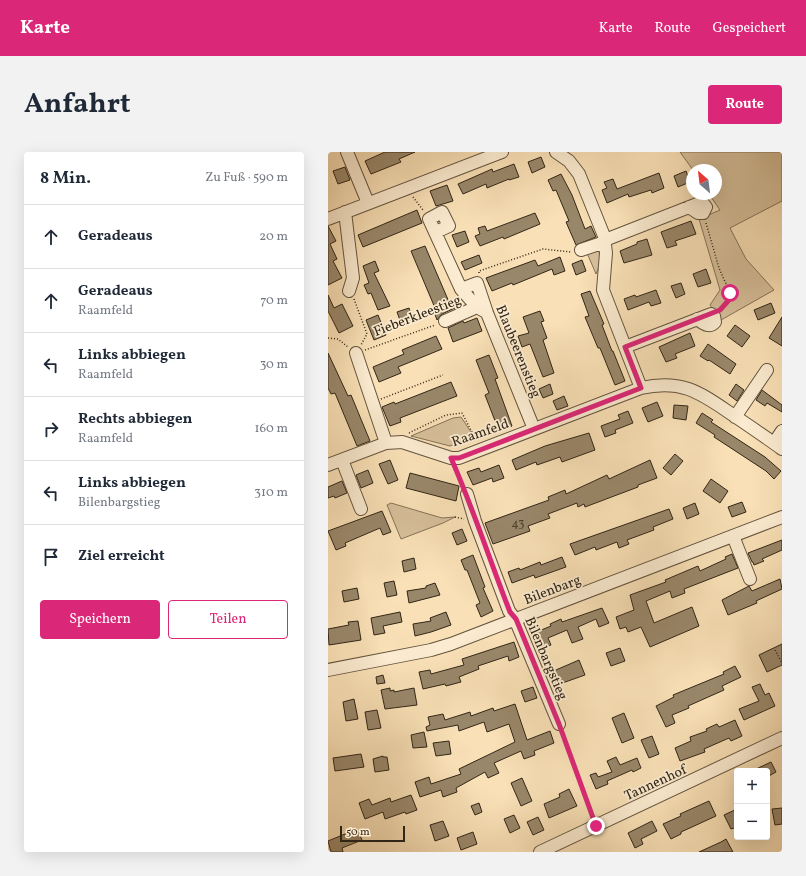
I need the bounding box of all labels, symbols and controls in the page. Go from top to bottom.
text: Karte [20,15,70,41]
text: Karte [599,19,633,38]
text: Route [655,19,691,38]
text: Gespeichert [713,19,786,38]
text: Anfahrt [24,85,131,124]
button: Route [708,85,782,124]
north arrow [686,164,722,200]
text: 8 Min. [40,167,91,190]
text: Zu Fuß · 590 m [205,169,288,187]
icon: ahead [40,226,62,248]
text: Geradeaus [78,226,153,247]
text: 20 m [259,228,288,246]
text: Geradeaus [78,281,153,302]
route start [721,284,739,302]
icon: ahead [40,290,62,312]
street label: Fieberkleestieg [371,291,464,342]
text: 70 m [260,292,288,310]
text: Raamfeld [78,302,133,320]
street label: Blaubeerenstieg [490,302,545,401]
text: Links abbiegen [78,345,186,366]
icon: left [40,354,62,376]
text: 30 m [260,356,288,374]
text: Raamfeld [78,366,133,384]
text: Rechts abbiegen [78,409,193,430]
street label: Raamfeld [449,415,512,452]
icon: right [40,418,62,440]
text: 160 m [254,420,288,438]
text: Raamfeld [78,430,133,448]
text: Links abbiegen [78,473,186,494]
icon: left [40,482,62,504]
text: 310 m [254,484,288,502]
text: Bilenbargstieg [78,494,160,512]
house number: 43 [512,516,524,532]
icon: arrive [40,546,62,568]
text: Ziel erreicht [78,546,165,567]
street label: Bilenbarg [521,571,584,610]
button: Speichern [40,600,160,639]
button: Teilen [168,600,288,639]
street label: Bilenbargstieg [520,614,572,703]
street label: Tannenhof [621,760,691,806]
map controls [734,768,770,840]
button: + [734,768,770,804]
button: − [734,804,770,840]
route end [587,817,605,835]
scale bar [340,824,405,843]
text: 50 m [346,825,370,840]

